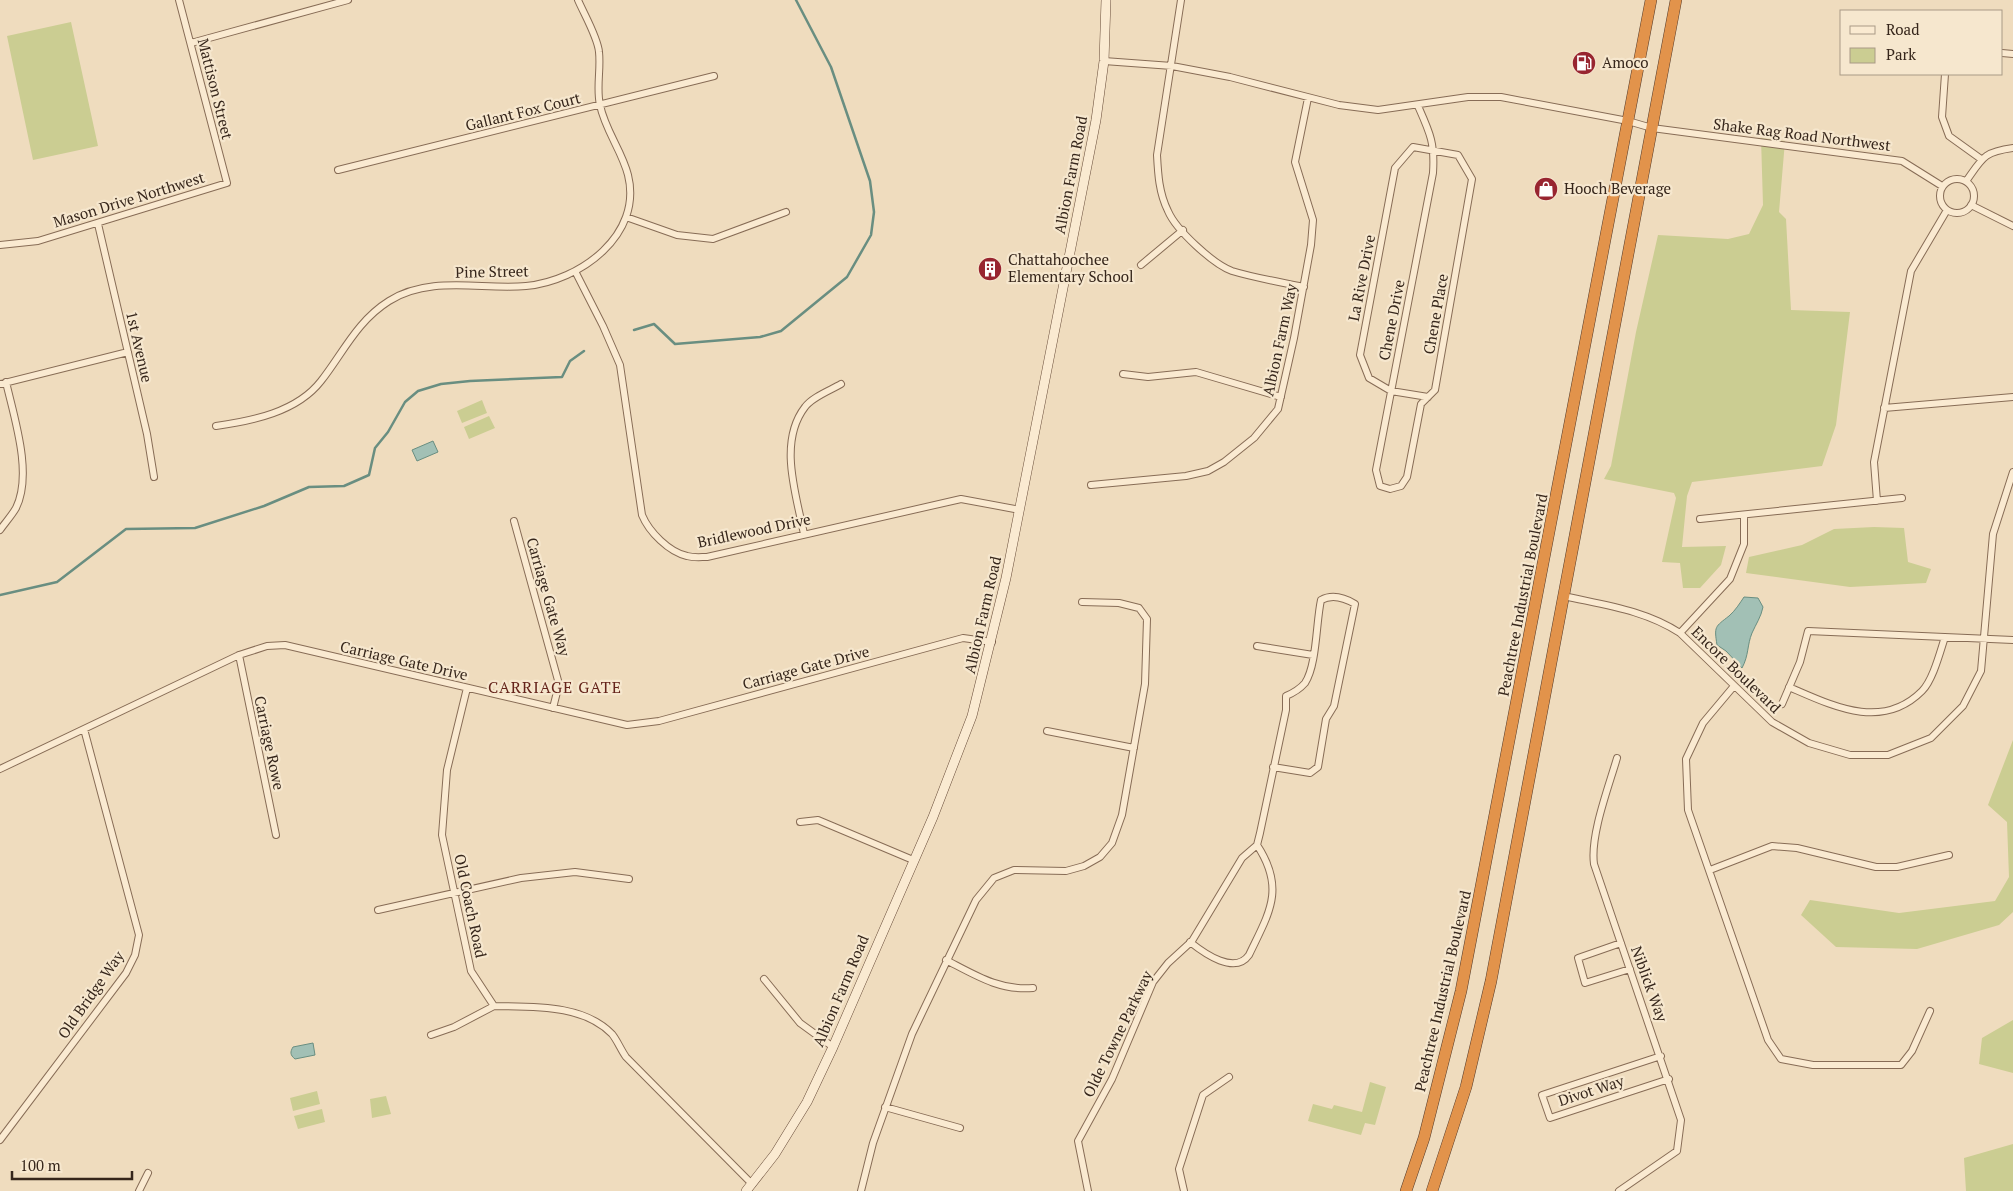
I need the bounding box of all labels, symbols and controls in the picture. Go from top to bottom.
legend [1840,10,2003,75]
text: Road [1886,19,1919,39]
street label: Mattison Street [194,36,238,142]
text: Park [1886,44,1916,64]
fuel station icon: Amoco [1571,50,1597,76]
place label: Amoco [1602,52,1649,72]
street label: Gallant Fox Court [463,87,583,135]
street label: Shake Rag Road Northwest [1712,113,1892,155]
street label: Albion Farm Road [1049,114,1091,236]
street label: Mason Drive Northwest [51,166,207,232]
shop icon: Hooch Beverage [1533,176,1559,202]
place label: Hooch Beverage [1564,178,1671,198]
street label: La Rive Drive [1343,233,1379,323]
place label: Chattahoochee Elementary School [1008,249,1134,286]
building icon: Chattahoochee Elementary School [977,256,1003,282]
street label: Pine Street [455,260,529,282]
street label: Chene Place [1418,272,1452,356]
street label: Chene Drive [1373,278,1409,362]
street label: Albion Farm Way [1257,281,1301,398]
street label: 1st Avenue [122,309,158,384]
street label: Peachtree Industrial Boulevard [1493,492,1551,698]
street label: Bridlewood Drive [695,508,812,552]
street label: Carriage Gate Way [522,535,576,659]
street label: Albion Farm Road [959,554,1005,675]
street label: Encore Boulevard [1688,622,1786,717]
street label: Carriage Gate Drive [338,636,470,684]
street label: Carriage Gate Drive [740,641,871,694]
district label: CARRIAGE GATE [488,676,622,698]
street label: Carriage Rowe [250,694,290,792]
street label: Old Coach Road [450,852,492,960]
street label: Peachtree Industrial Boulevard [1409,888,1475,1093]
street label: Albion Farm Road [807,932,873,1050]
street label: Niblick Way [1627,943,1673,1025]
street label: Old Bridge Way [53,946,128,1042]
street label: Olde Towne Parkway [1078,966,1157,1100]
street label: Divot Way [1555,1070,1627,1110]
scale bar [12,1148,132,1180]
text: 100 m [20,1155,61,1175]

